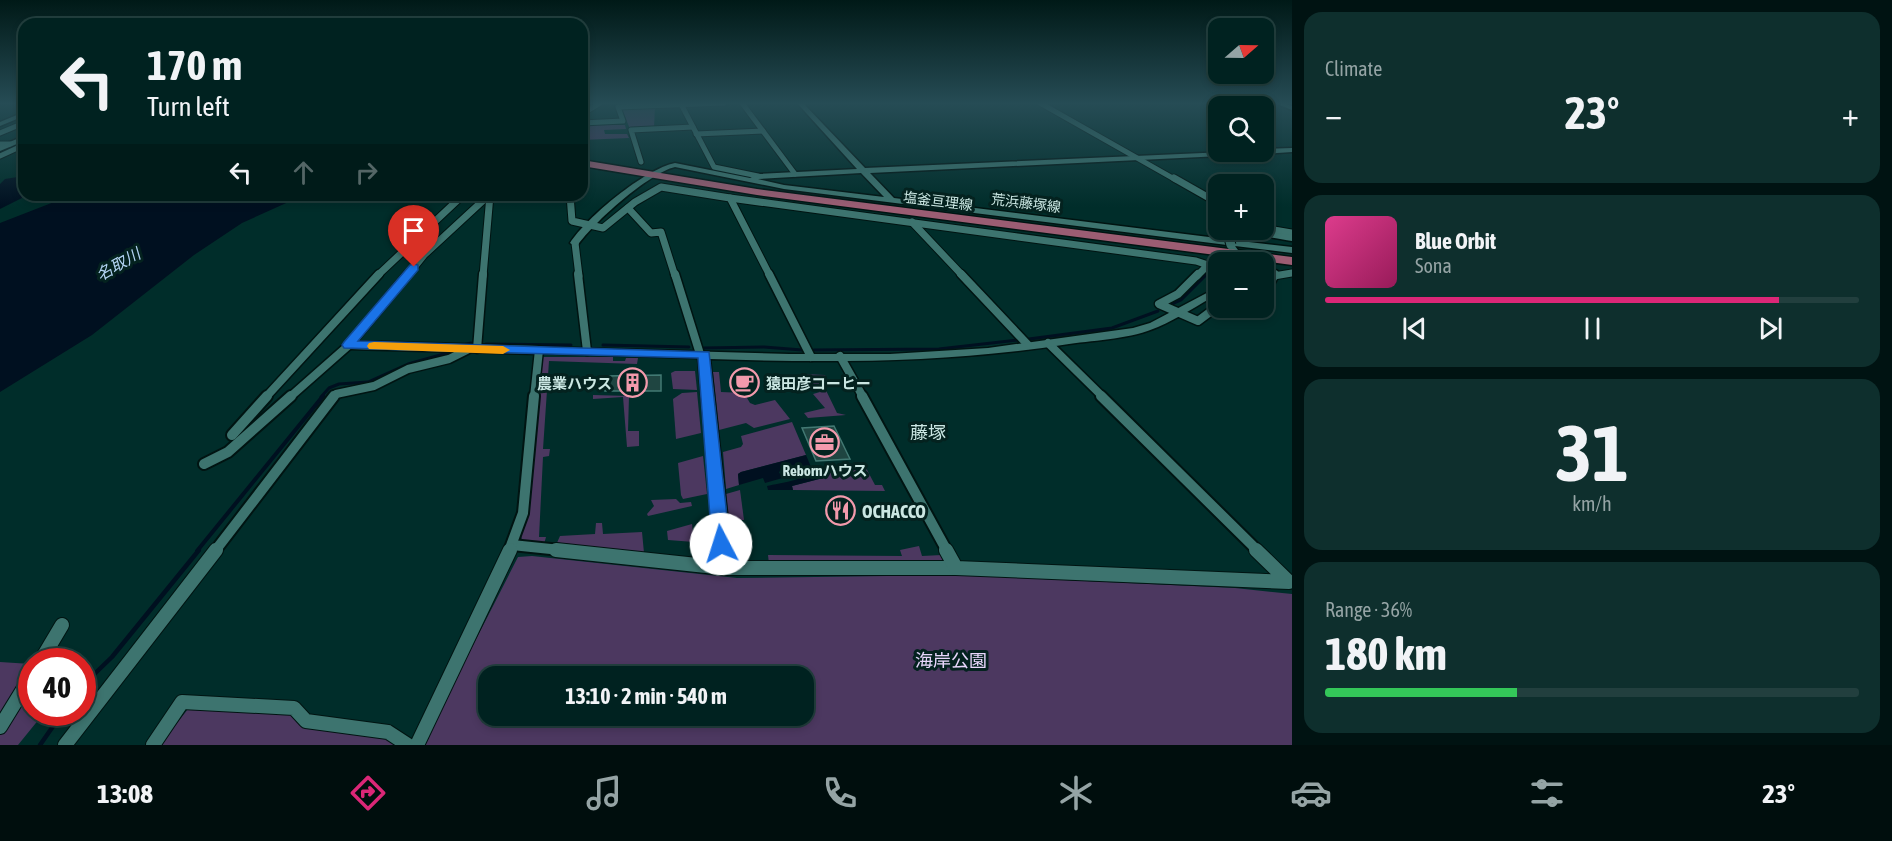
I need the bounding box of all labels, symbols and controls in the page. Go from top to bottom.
north arrow [1208,18,1274,84]
map controls [1208,18,1274,318]
text: 170 m [147,41,242,89]
icon: left [48,42,126,120]
text: Climate [1325,57,1382,80]
text: 23° [1565,87,1619,139]
text: Turn left [147,91,230,122]
text: − [1325,95,1342,133]
text: + [1842,95,1859,133]
button: search [1208,96,1274,162]
icon: left [224,156,257,189]
icon: ahead [287,156,320,189]
icon: right [350,156,383,189]
button: + [1208,174,1274,240]
street label: 塩釜亘理線 [902,189,974,213]
street label: 荒浜藤塚線 [990,191,1062,215]
pin [388,205,439,267]
icon: arrive [397,214,430,247]
text: Blue Orbit [1415,228,1496,254]
water label: 名取川 [93,243,145,284]
button: − [1208,252,1274,318]
text: Sona [1415,254,1452,277]
icon: previous [1398,312,1431,345]
icon: pause [1576,312,1609,345]
icon: next [1754,312,1787,345]
building icon: 農業ハウス [617,367,649,399]
cafe icon: 猿田彦コーヒー [729,367,761,399]
place label: 農業ハウス [537,375,612,392]
place label: 猿田彦コーヒー [766,375,871,392]
text: 31 [1555,408,1629,498]
district label: 藤塚 [910,422,946,443]
office icon: Rebornハウス [809,427,841,459]
place label: Rebornハウス [782,462,868,479]
text: km/h [1572,492,1612,515]
restaurant icon: OCHACCO [825,495,857,527]
place label: OCHACCO [862,501,926,522]
position arrow [689,512,753,576]
text: Range · 36% [1325,598,1412,621]
text: 180 km [1325,628,1447,680]
speed limit sign: 40 [18,648,96,726]
park label: 海岸公園 [915,650,987,671]
text: 13:10 · 2 min · 540 m [565,683,727,709]
icon: directions [347,772,389,814]
icon: music [583,772,625,814]
icon: phone [819,772,861,814]
icon: climate [1055,772,1097,814]
icon: car [1290,772,1332,814]
icon: filters [1526,772,1568,814]
text: 13:08 [97,778,153,809]
text: 23° [1762,778,1795,809]

